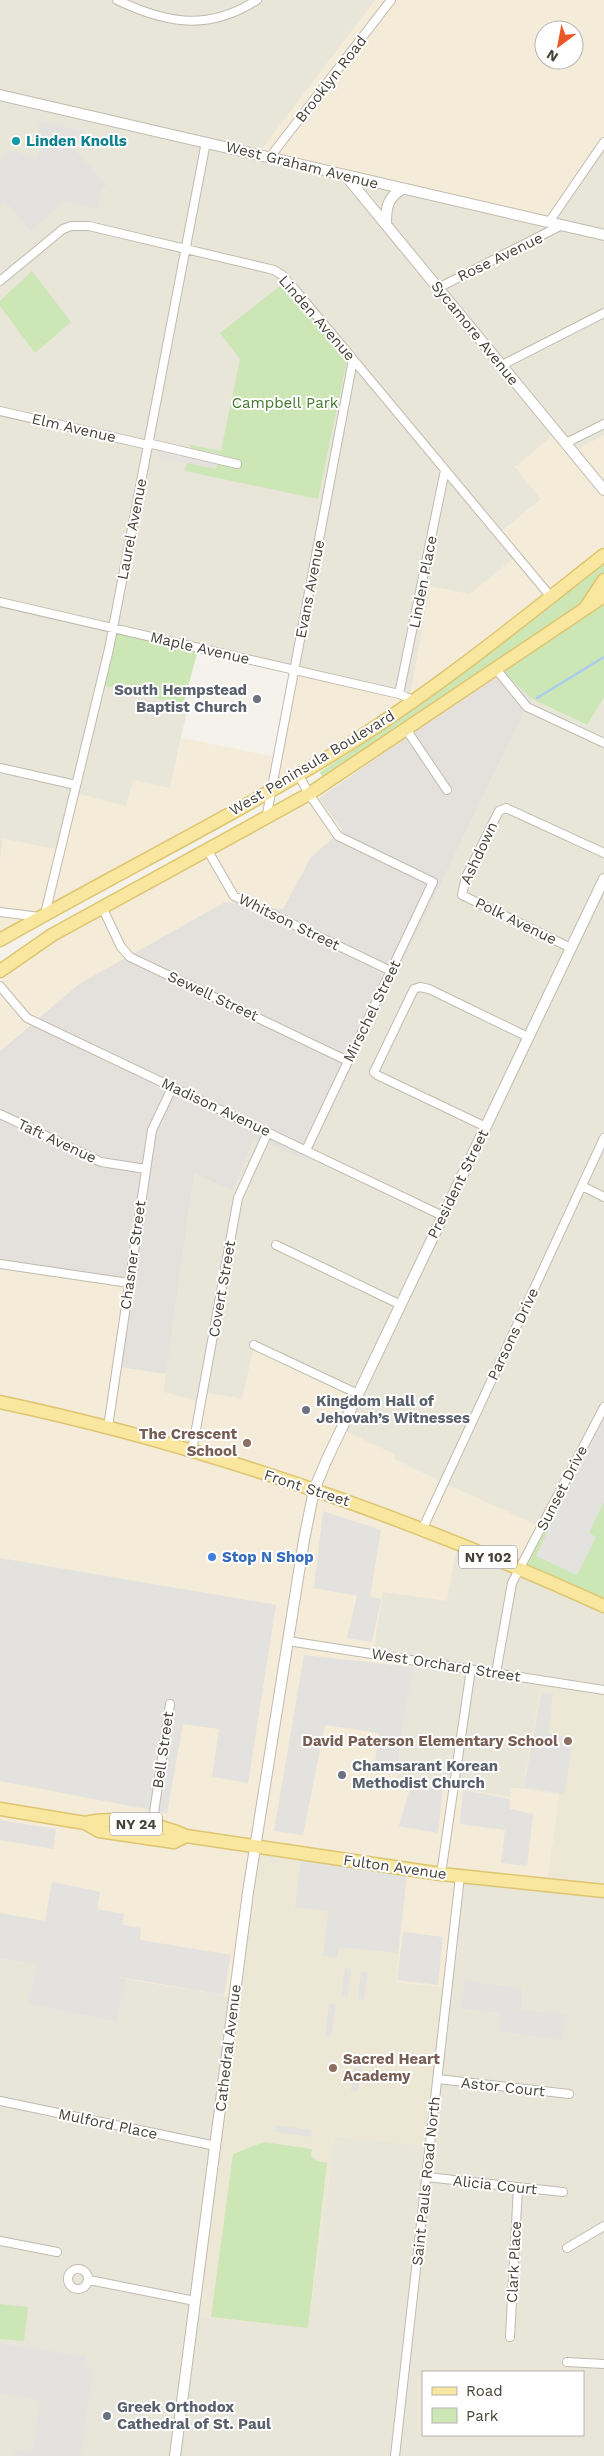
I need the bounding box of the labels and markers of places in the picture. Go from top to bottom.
place label: Linden Knolls [26,132,127,150]
marker: Linden Knolls [10,135,22,147]
place label: South Hempstead Baptist Church [114,681,247,716]
marker: South Hempstead Baptist Church [251,693,263,705]
place label: Kingdom Hall of Jehovah’s Witnesses [316,1392,470,1427]
marker: Kingdom Hall of Jehovah’s Witnesses [300,1404,312,1416]
place label: The Crescent School [139,1425,237,1460]
marker: The Crescent School [241,1437,253,1449]
place label: Stop N Shop [222,1548,314,1566]
marker: Stop N Shop [206,1551,218,1563]
place label: David Paterson Elementary School [302,1732,558,1750]
marker: David Paterson Elementary School [562,1735,574,1747]
place label: Chamsarant Korean Methodist Church [352,1757,498,1792]
marker: Chamsarant Korean Methodist Church [336,1769,348,1781]
place label: Sacred Heart Academy [343,2050,440,2085]
marker: Sacred Heart Academy [327,2062,339,2074]
place label: Greek Orthodox Cathedral of St. Paul [117,2398,271,2433]
marker: Greek Orthodox Cathedral of St. Paul [101,2410,113,2422]

